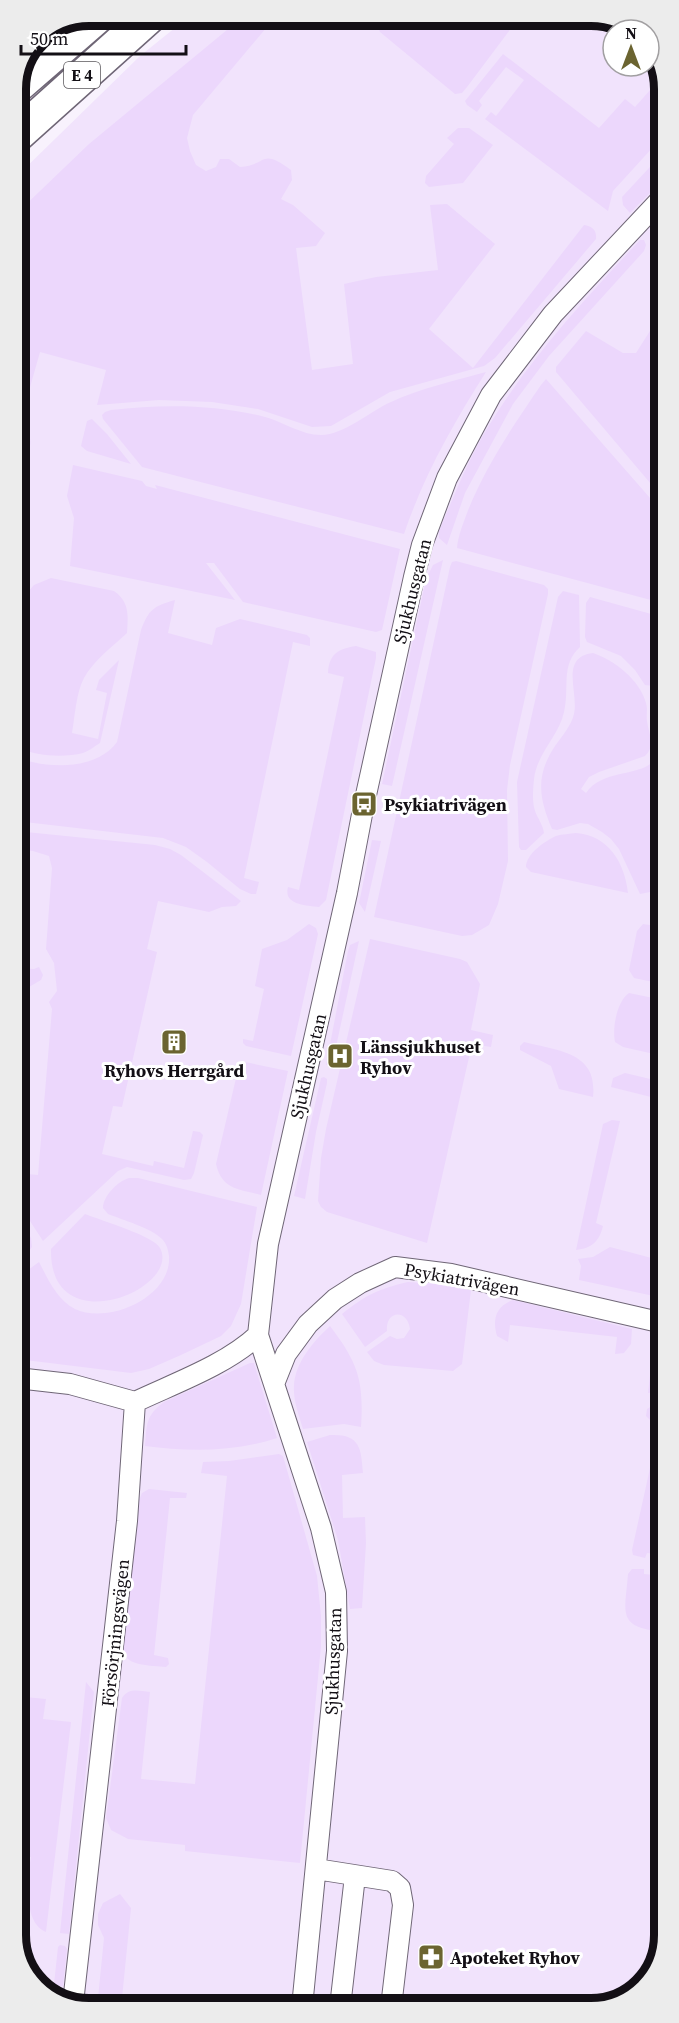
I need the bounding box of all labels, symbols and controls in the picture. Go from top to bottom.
scale bar [21,18,186,56]
north arrow [601,18,661,78]
text: N [625,22,637,44]
text: 50 m [30,26,68,51]
road number: E 4 [64,62,100,88]
street label: Sjukhusgatan [387,536,437,646]
bus stop icon: Psykiatrivägen [349,789,379,819]
place label: Psykiatrivägen [384,792,507,817]
street label: Sjukhusgatan [284,1011,332,1121]
building icon: Ryhovs Herrgård [159,1027,189,1057]
place label: Länssjukhuset Ryhov [360,1034,481,1080]
hospital icon: Länssjukhuset Ryhov [325,1041,355,1071]
place label: Ryhovs Herrgård [104,1058,244,1083]
street label: Psykiatrivägen [402,1257,522,1302]
street label: Försörjningsvägen [95,1558,135,1708]
street label: Sjukhusgatan [319,1607,347,1715]
pharmacy icon: Apoteket Ryhov [416,1942,446,1972]
place label: Apoteket Ryhov [450,1945,581,1970]

